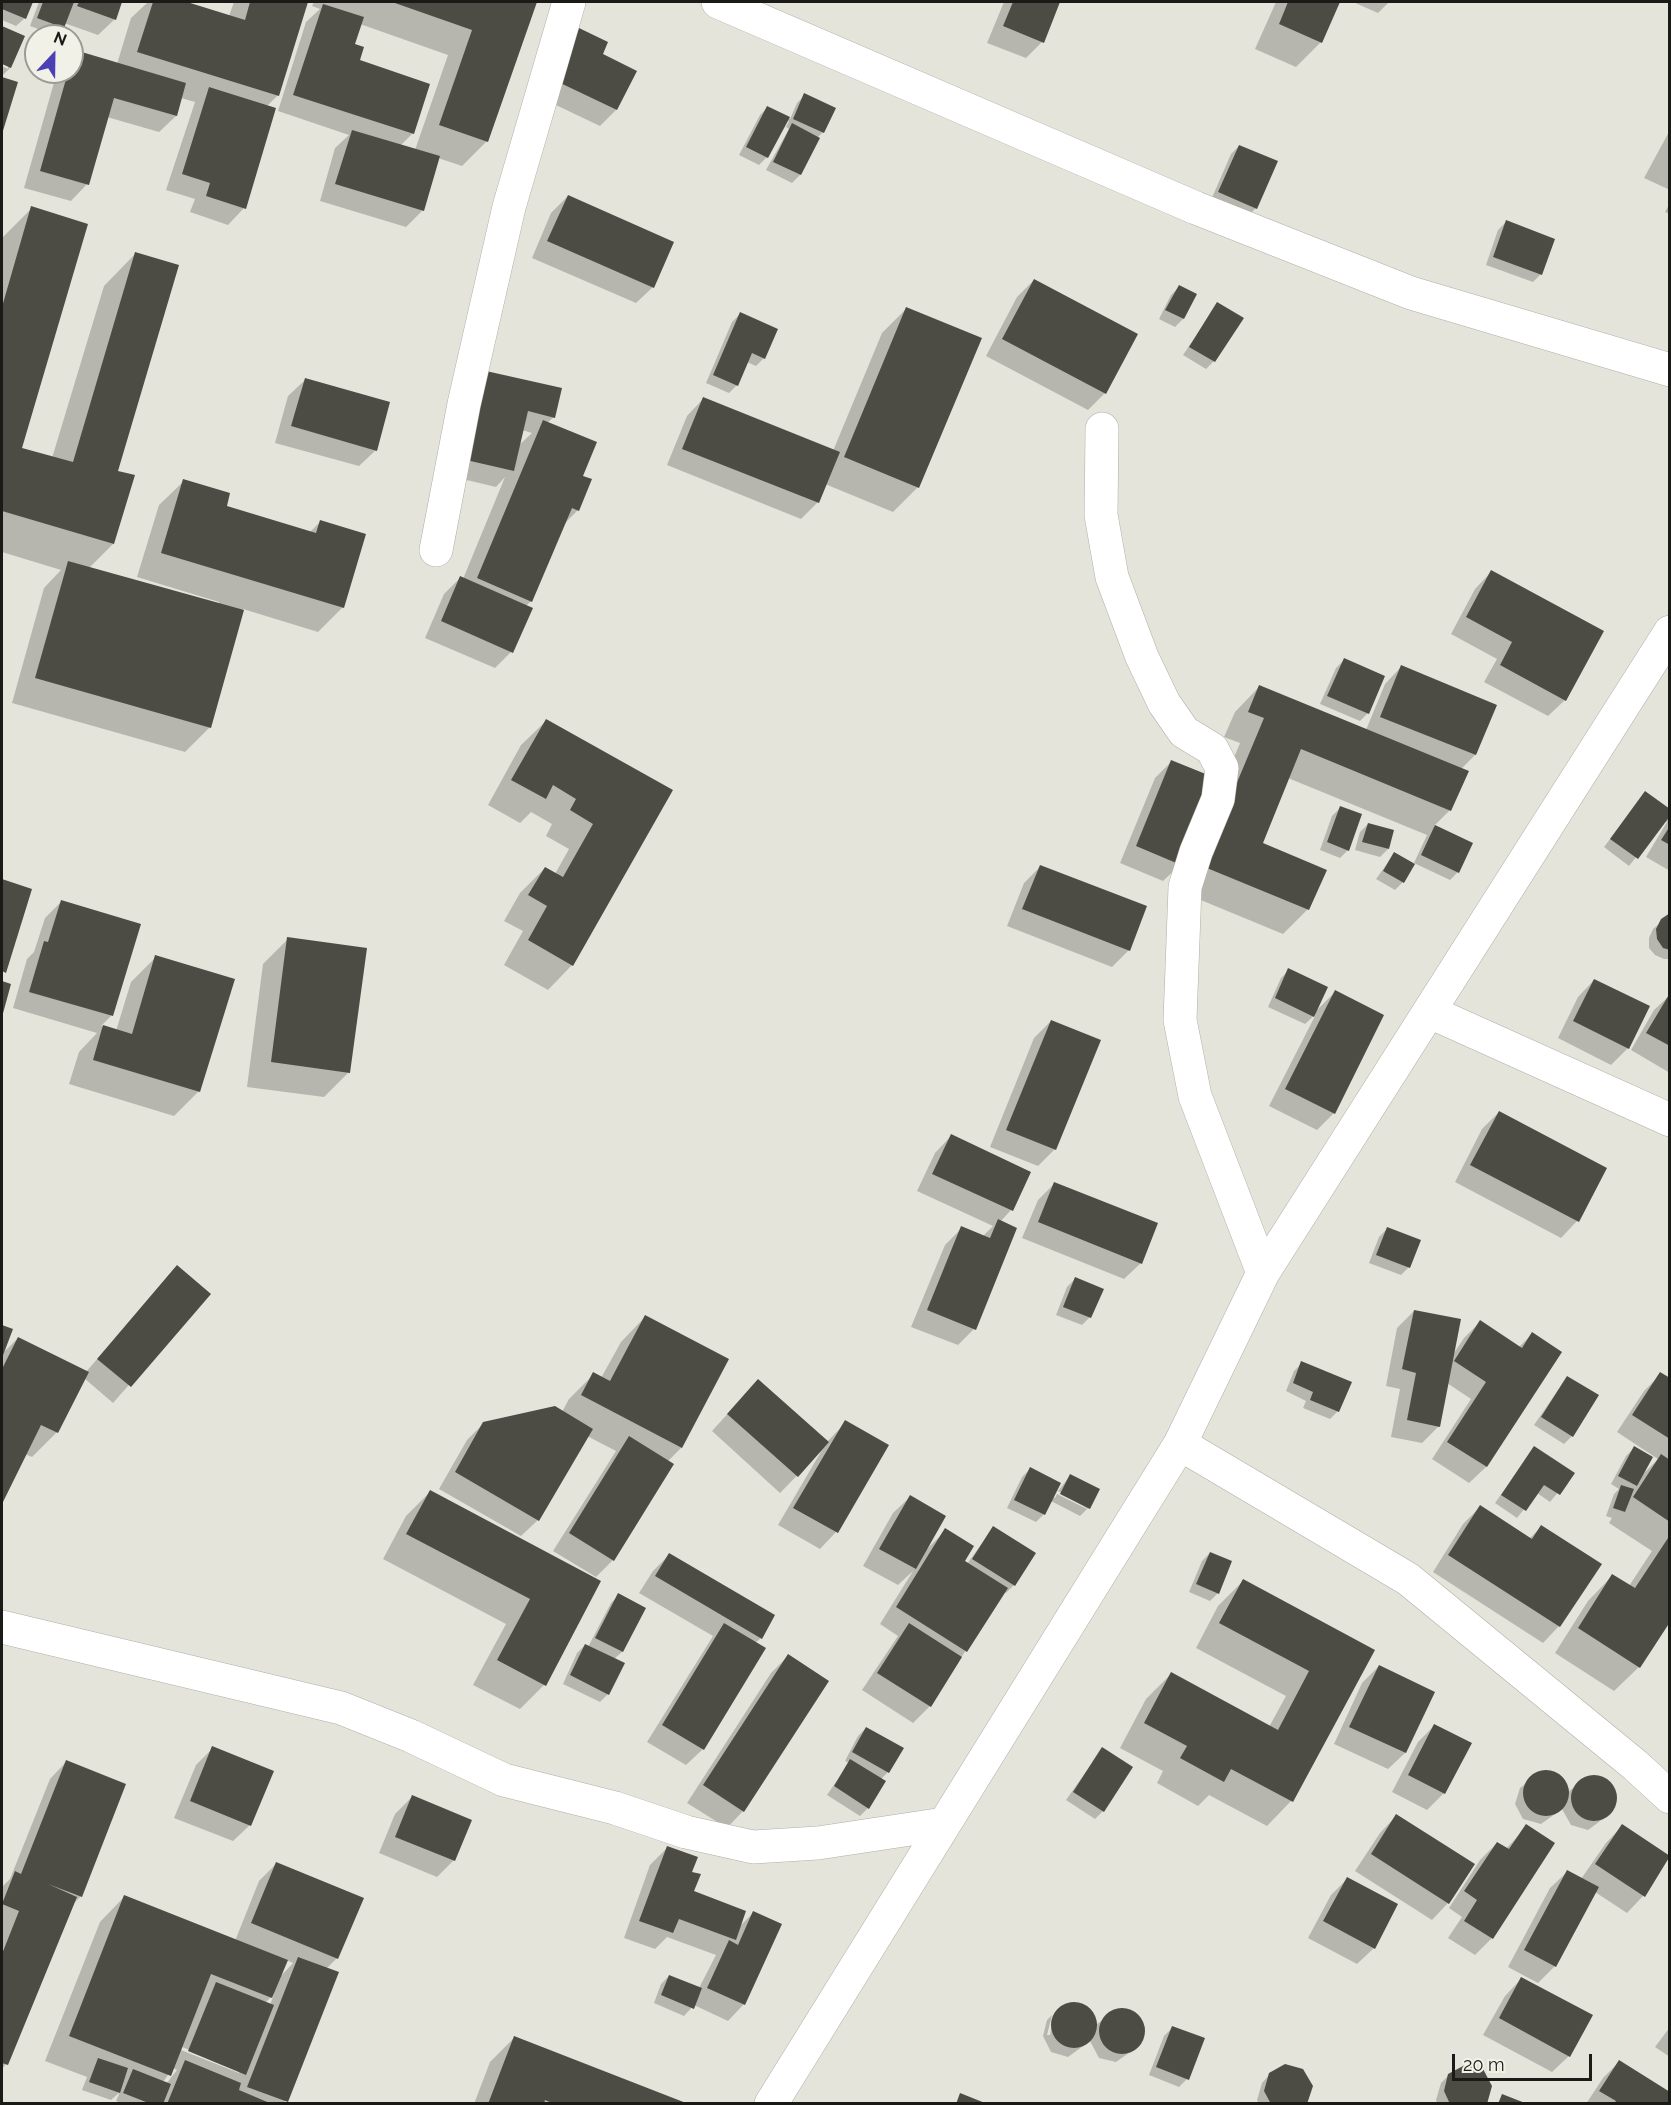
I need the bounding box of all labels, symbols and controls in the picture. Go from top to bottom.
north arrow [24,24,84,84]
text: N [51,28,69,50]
scale bar [1455,2042,1594,2080]
text: 20 m [1463,2054,1505,2075]

